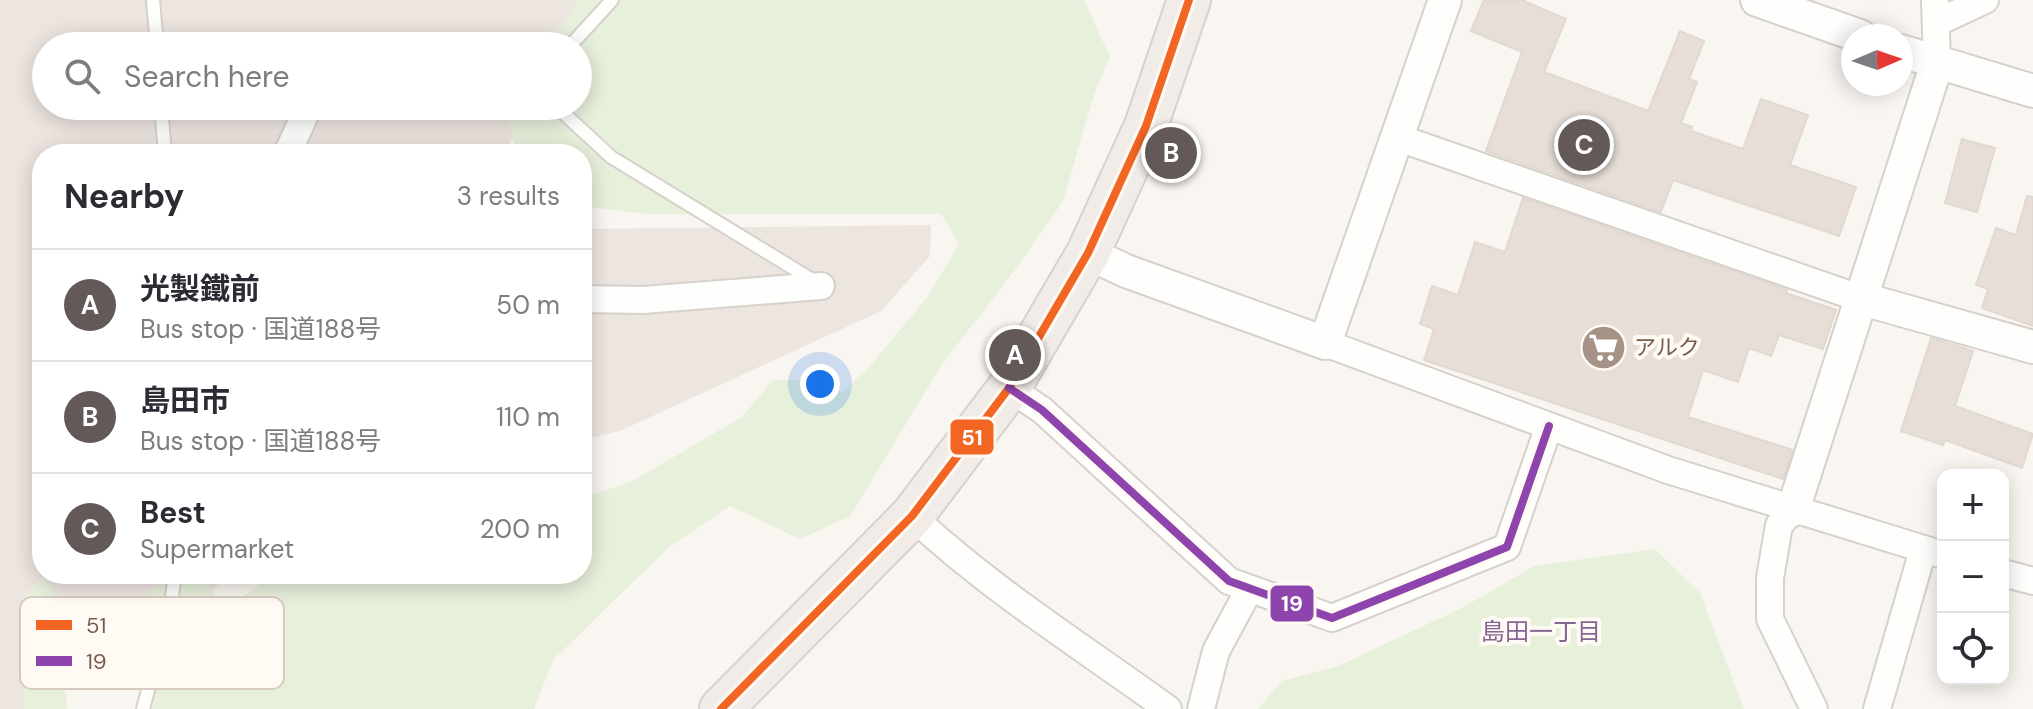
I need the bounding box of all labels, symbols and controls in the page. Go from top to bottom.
north arrow [1841,24,1913,96]
search box [32,32,592,120]
icon: search [60,54,104,98]
text: Search here [124,57,290,96]
pin: C [1558,115,1610,175]
pin: B [1145,123,1197,183]
text: Nearby [64,174,184,219]
text: 3 results [457,179,560,213]
text: 光製鐵前 [140,269,260,308]
text: A [81,288,99,322]
text: 50 m [496,288,560,322]
text: Bus stop · 国道188号 [140,312,381,346]
supermarket icon: アルク [1579,323,1627,371]
pin: A [989,325,1041,385]
place label: アルク [1634,333,1700,362]
your location [800,364,840,404]
text: 島田市 [140,381,230,420]
text: B [82,400,98,434]
text: 110 m [496,400,560,434]
line badge: 51 [949,418,995,456]
text: 51 [961,423,983,452]
text: Bus stop · 国道188号 [140,424,381,458]
map controls [1937,469,2009,685]
button: + [1937,469,2009,541]
text: Best [140,493,206,532]
text: C [80,512,100,546]
text: 200 m [480,512,560,546]
text: Supermarket [140,532,294,566]
button: − [1937,541,2009,613]
line badge: 19 [1269,584,1315,623]
text: 19 [1281,589,1303,618]
legend [20,597,284,689]
text: 51 [86,611,106,640]
button: locate [1937,613,2009,685]
district label: 島田一丁目 [1481,616,1601,647]
text: 19 [86,647,107,676]

